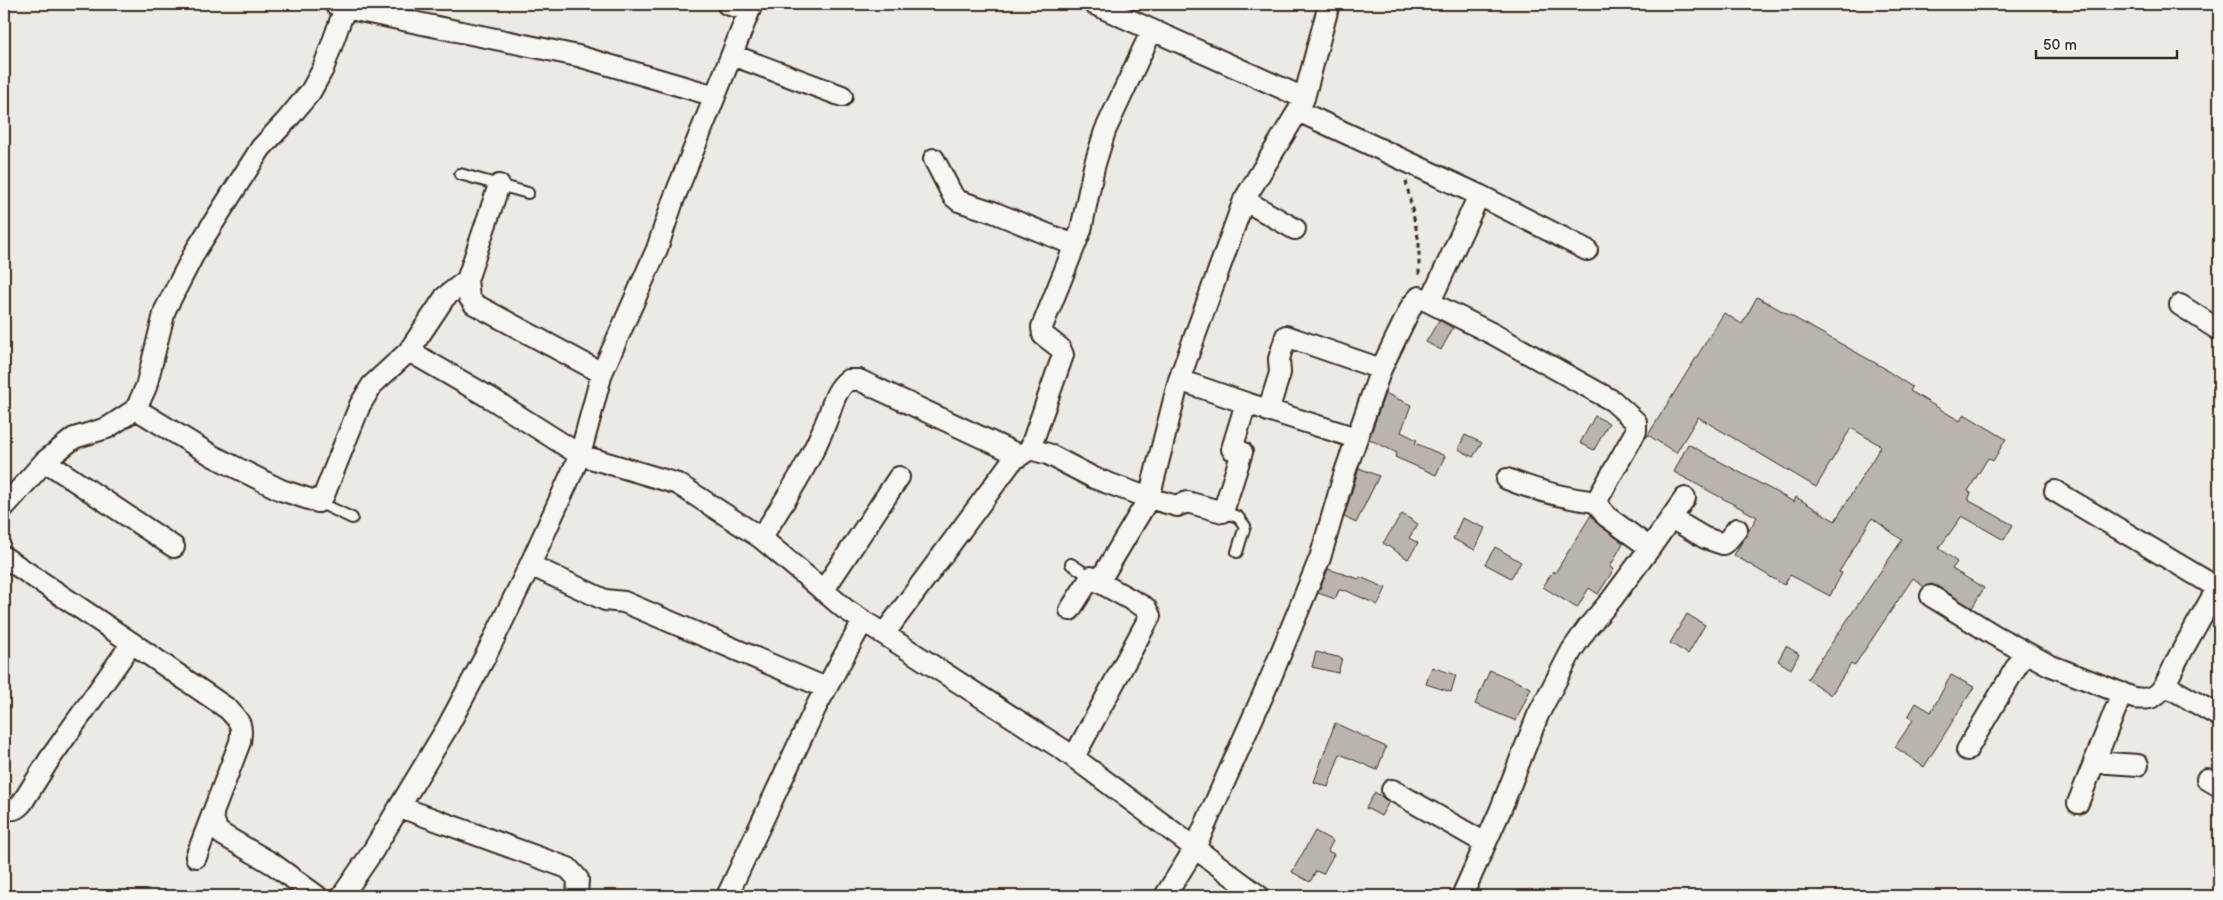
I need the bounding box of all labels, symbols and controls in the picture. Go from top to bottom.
scale bar [2036,28,2177,60]
text: 50 m [2043,36,2077,55]

